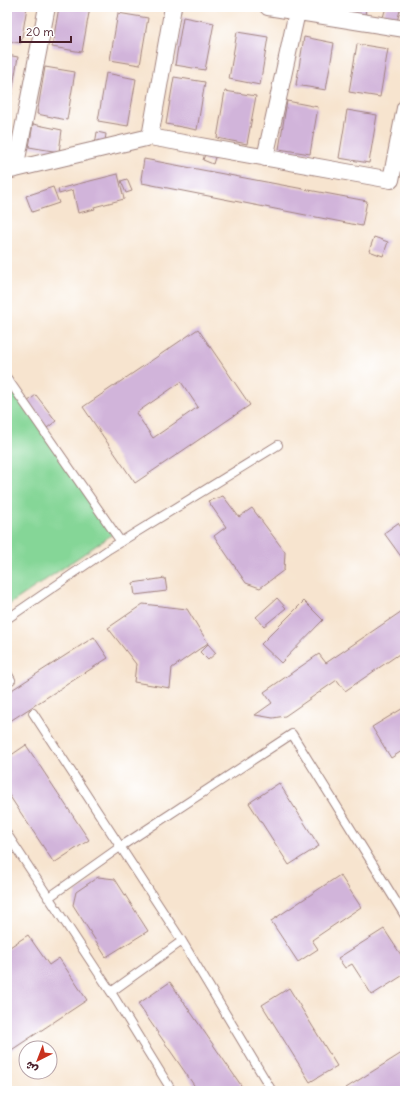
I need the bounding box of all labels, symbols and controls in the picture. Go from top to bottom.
scale bar [20,18,71,44]
text: 20 m [26,24,54,39]
north arrow [18,1040,58,1080]
text: ش [22,1058,40,1077]

